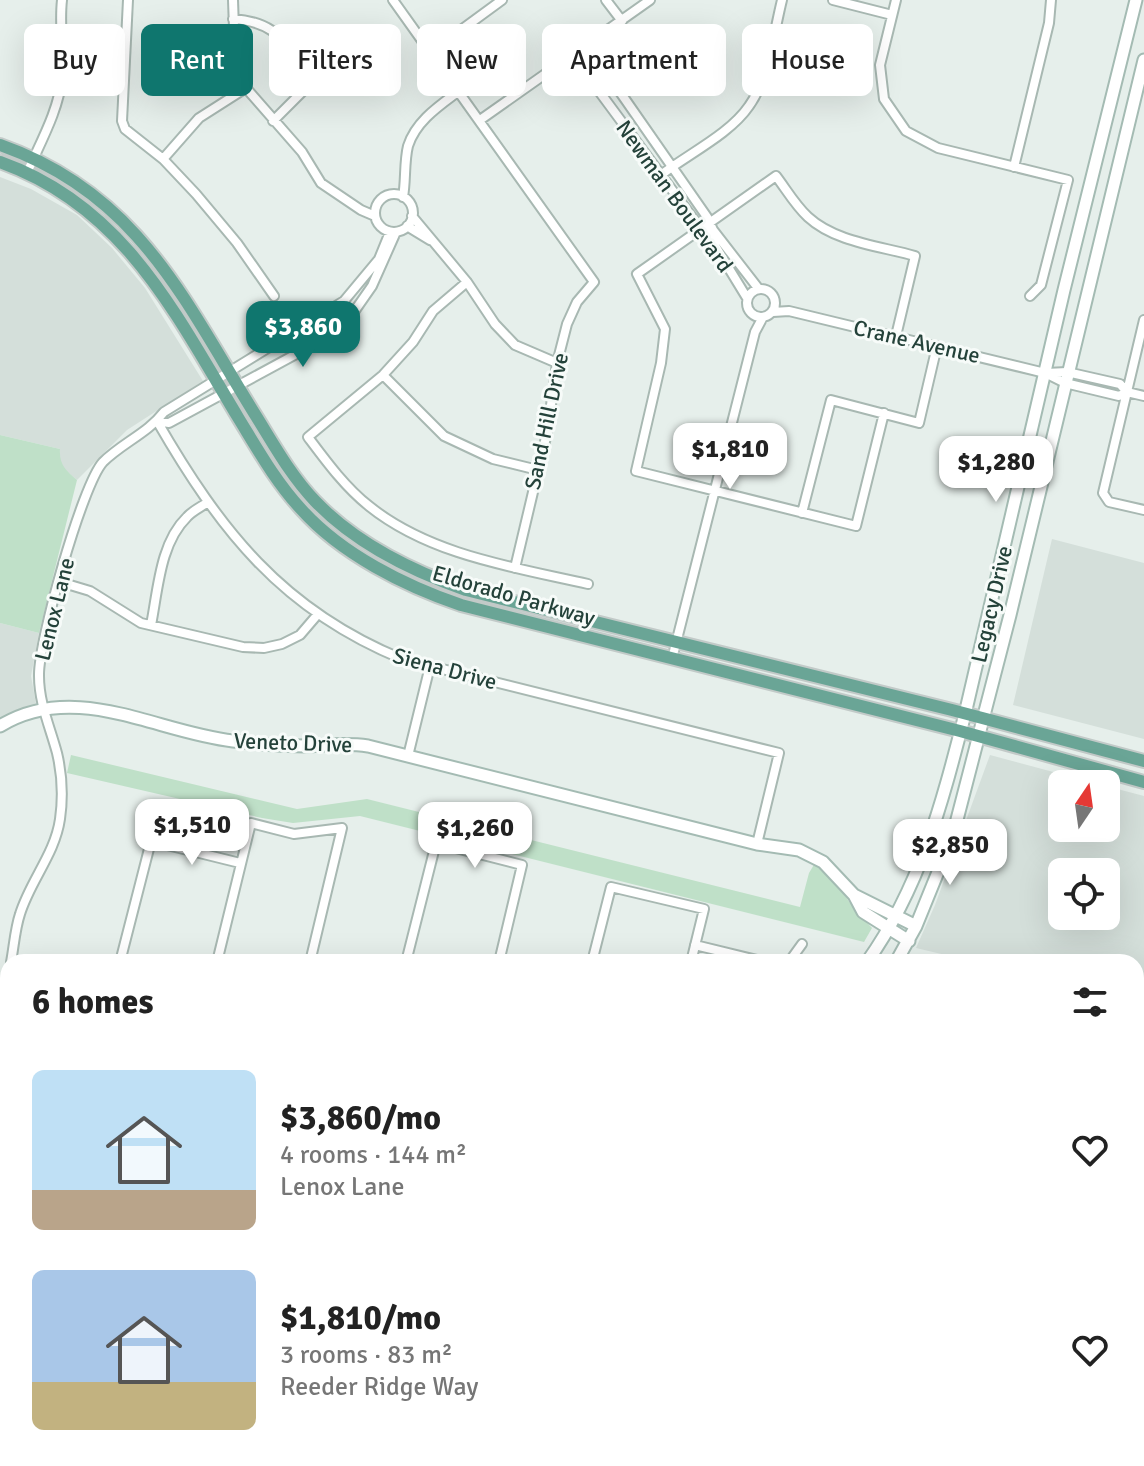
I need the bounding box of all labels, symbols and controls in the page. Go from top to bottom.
chip: Buy [24,24,125,96]
chip: Rent [141,24,253,96]
chip: Filters [269,24,401,96]
chip: New [417,24,526,96]
chip: Apartment [542,24,726,96]
chip: House [742,24,873,96]
street label: Newman Boulevard [610,115,739,278]
pin: $3,860 [238,301,368,369]
text: $3,860 [264,311,342,343]
street label: Crane Avenue [851,314,983,369]
street label: Sand Hill Drive [519,350,574,492]
pin: $1,810 [665,423,795,491]
text: $1,810 [691,433,769,465]
pin: $1,280 [931,436,1061,504]
text: $1,280 [957,446,1035,478]
street label: Legacy Drive [965,543,1018,665]
street label: Lenox Lane [29,555,80,664]
street label: Eldorado Parkway [429,559,599,632]
street label: Siena Drive [390,642,500,695]
street label: Veneto Drive [233,727,353,758]
north arrow [1048,770,1120,842]
map controls [1048,770,1120,930]
pin: $1,510 [127,799,257,867]
pin: $1,260 [410,802,540,870]
text: $1,510 [153,809,231,841]
text: $1,260 [436,812,514,844]
pin: $2,850 [885,819,1015,887]
text: $2,850 [911,829,989,861]
button: locate [1048,858,1120,930]
icon: filters [1068,980,1112,1024]
text: 6 homes [32,981,153,1023]
text: $3,860/mo [280,1097,441,1139]
icon: home [96,1102,192,1198]
icon: heart [1068,1128,1112,1172]
text: 4 rooms · 144 m² [280,1139,467,1171]
text: Lenox Lane [280,1171,405,1203]
text: $1,810/mo [280,1297,441,1339]
icon: home [96,1302,192,1398]
icon: heart [1068,1328,1112,1372]
text: 3 rooms · 83 m² [280,1339,453,1371]
text: Reeder Ridge Way [280,1371,478,1403]

